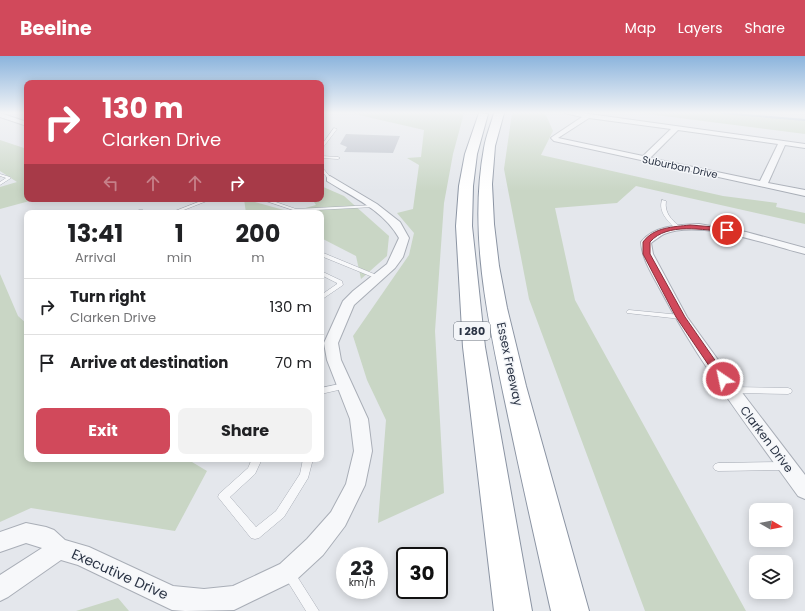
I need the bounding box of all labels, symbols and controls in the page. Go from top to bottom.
text: Beeline [20,15,92,42]
text: Map [625,18,656,38]
text: Layers [678,18,722,38]
text: Share [744,18,785,38]
text: 130 m [102,89,183,128]
icon: right [36,96,88,148]
text: Clarken Drive [102,127,221,152]
street label: Suburban Drive [641,152,719,182]
icon: left [100,172,122,194]
icon: ahead [142,172,164,194]
icon: ahead [184,172,206,194]
icon: right [226,172,248,194]
pin [710,213,744,247]
text: 13:41 [68,217,123,250]
text: 1 [175,217,184,250]
text: 200 [235,217,280,250]
icon: arrive [716,219,738,241]
text: Arrival [75,248,116,267]
text: min [167,248,192,267]
text: m [251,248,265,267]
text: Turn right [70,286,146,307]
icon: right [36,296,58,318]
text: 130 m [269,296,312,317]
text: Clarken Drive [70,308,156,327]
street label: Essex Freeway [493,321,527,408]
road number: I 280 [454,322,490,340]
icon: arrive [36,352,58,374]
text: Arrive at destination [70,352,228,373]
text: 70 m [275,352,312,373]
position arrow [702,358,744,400]
street label: Clarken Drive [736,402,798,476]
button: Exit [36,408,170,454]
button: Share [178,408,312,454]
north arrow [749,503,793,547]
map controls [749,503,793,599]
street label: Executive Drive [68,544,172,604]
speed limit sign: 30 [396,547,448,599]
text: 23 [350,554,374,582]
button: layers [749,555,793,599]
text: km/h [349,575,375,590]

